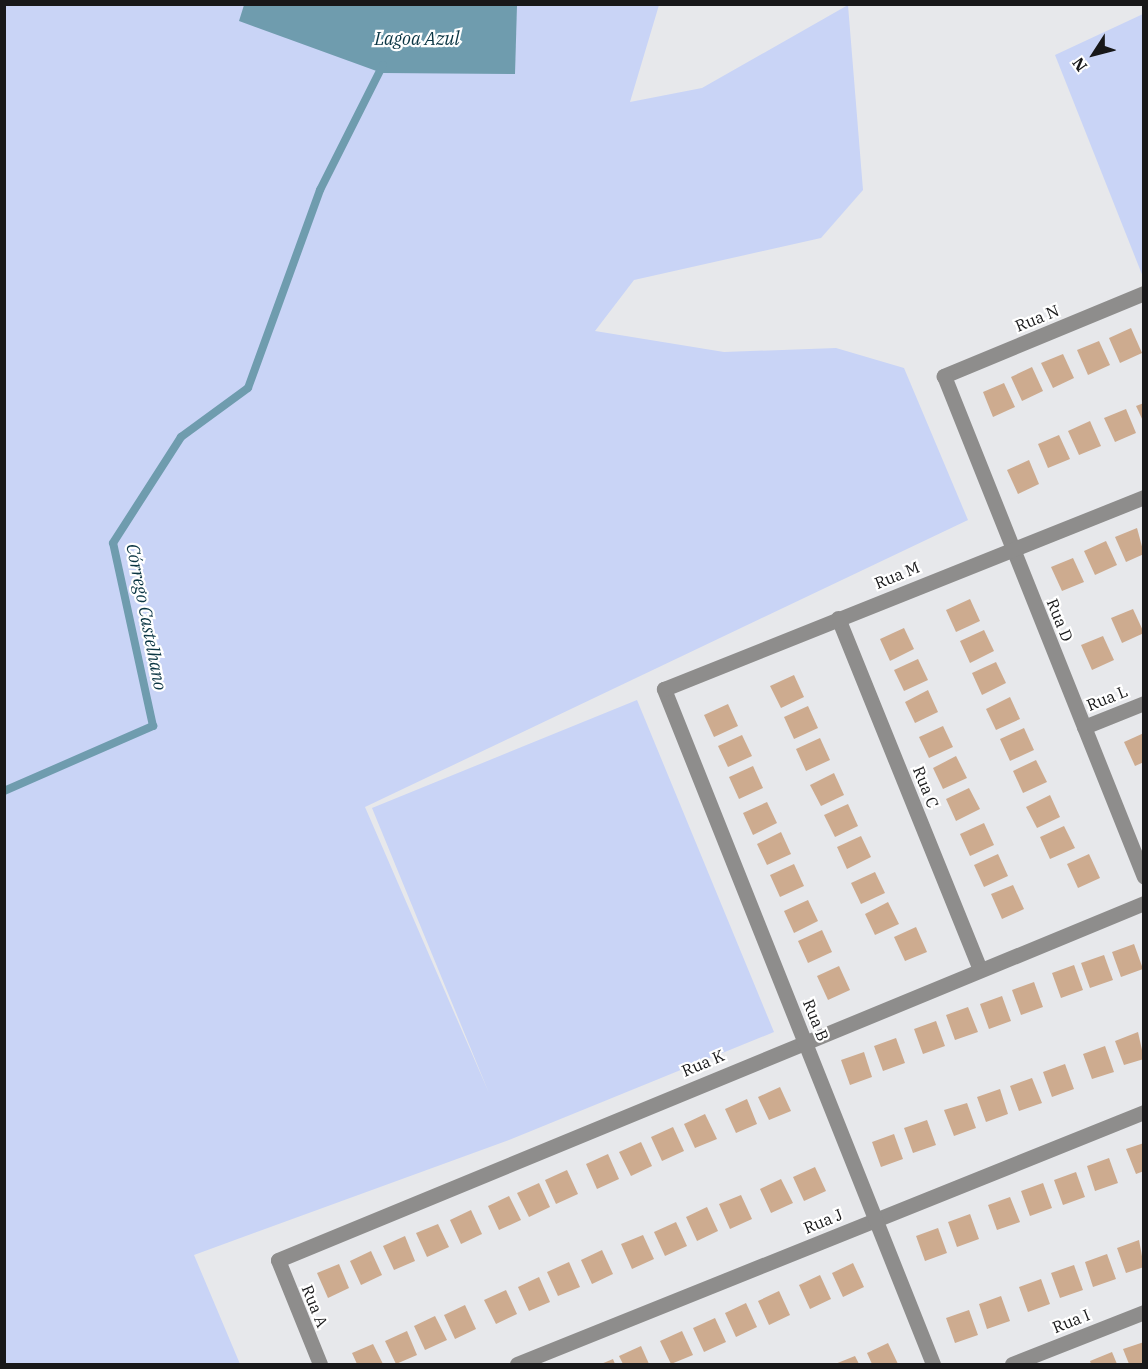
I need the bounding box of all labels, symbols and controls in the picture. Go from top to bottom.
north arrow [1064,24,1124,84]
water label: Lagoa Azul [374,28,460,50]
text: N [1068,54,1091,76]
street label: Rua N [1012,301,1062,335]
water label: Córrego Castelhano [121,542,171,692]
street label: Rua M [872,557,922,593]
street label: Rua D [1043,596,1077,644]
street label: Rua L [1084,681,1130,715]
street label: Rua C [909,763,943,811]
street label: Rua B [799,996,833,1044]
street label: Rua K [679,1046,727,1080]
street label: Rua J [801,1205,845,1237]
street label: Rua A [298,1282,332,1330]
street label: Rua I [1050,1305,1092,1337]

